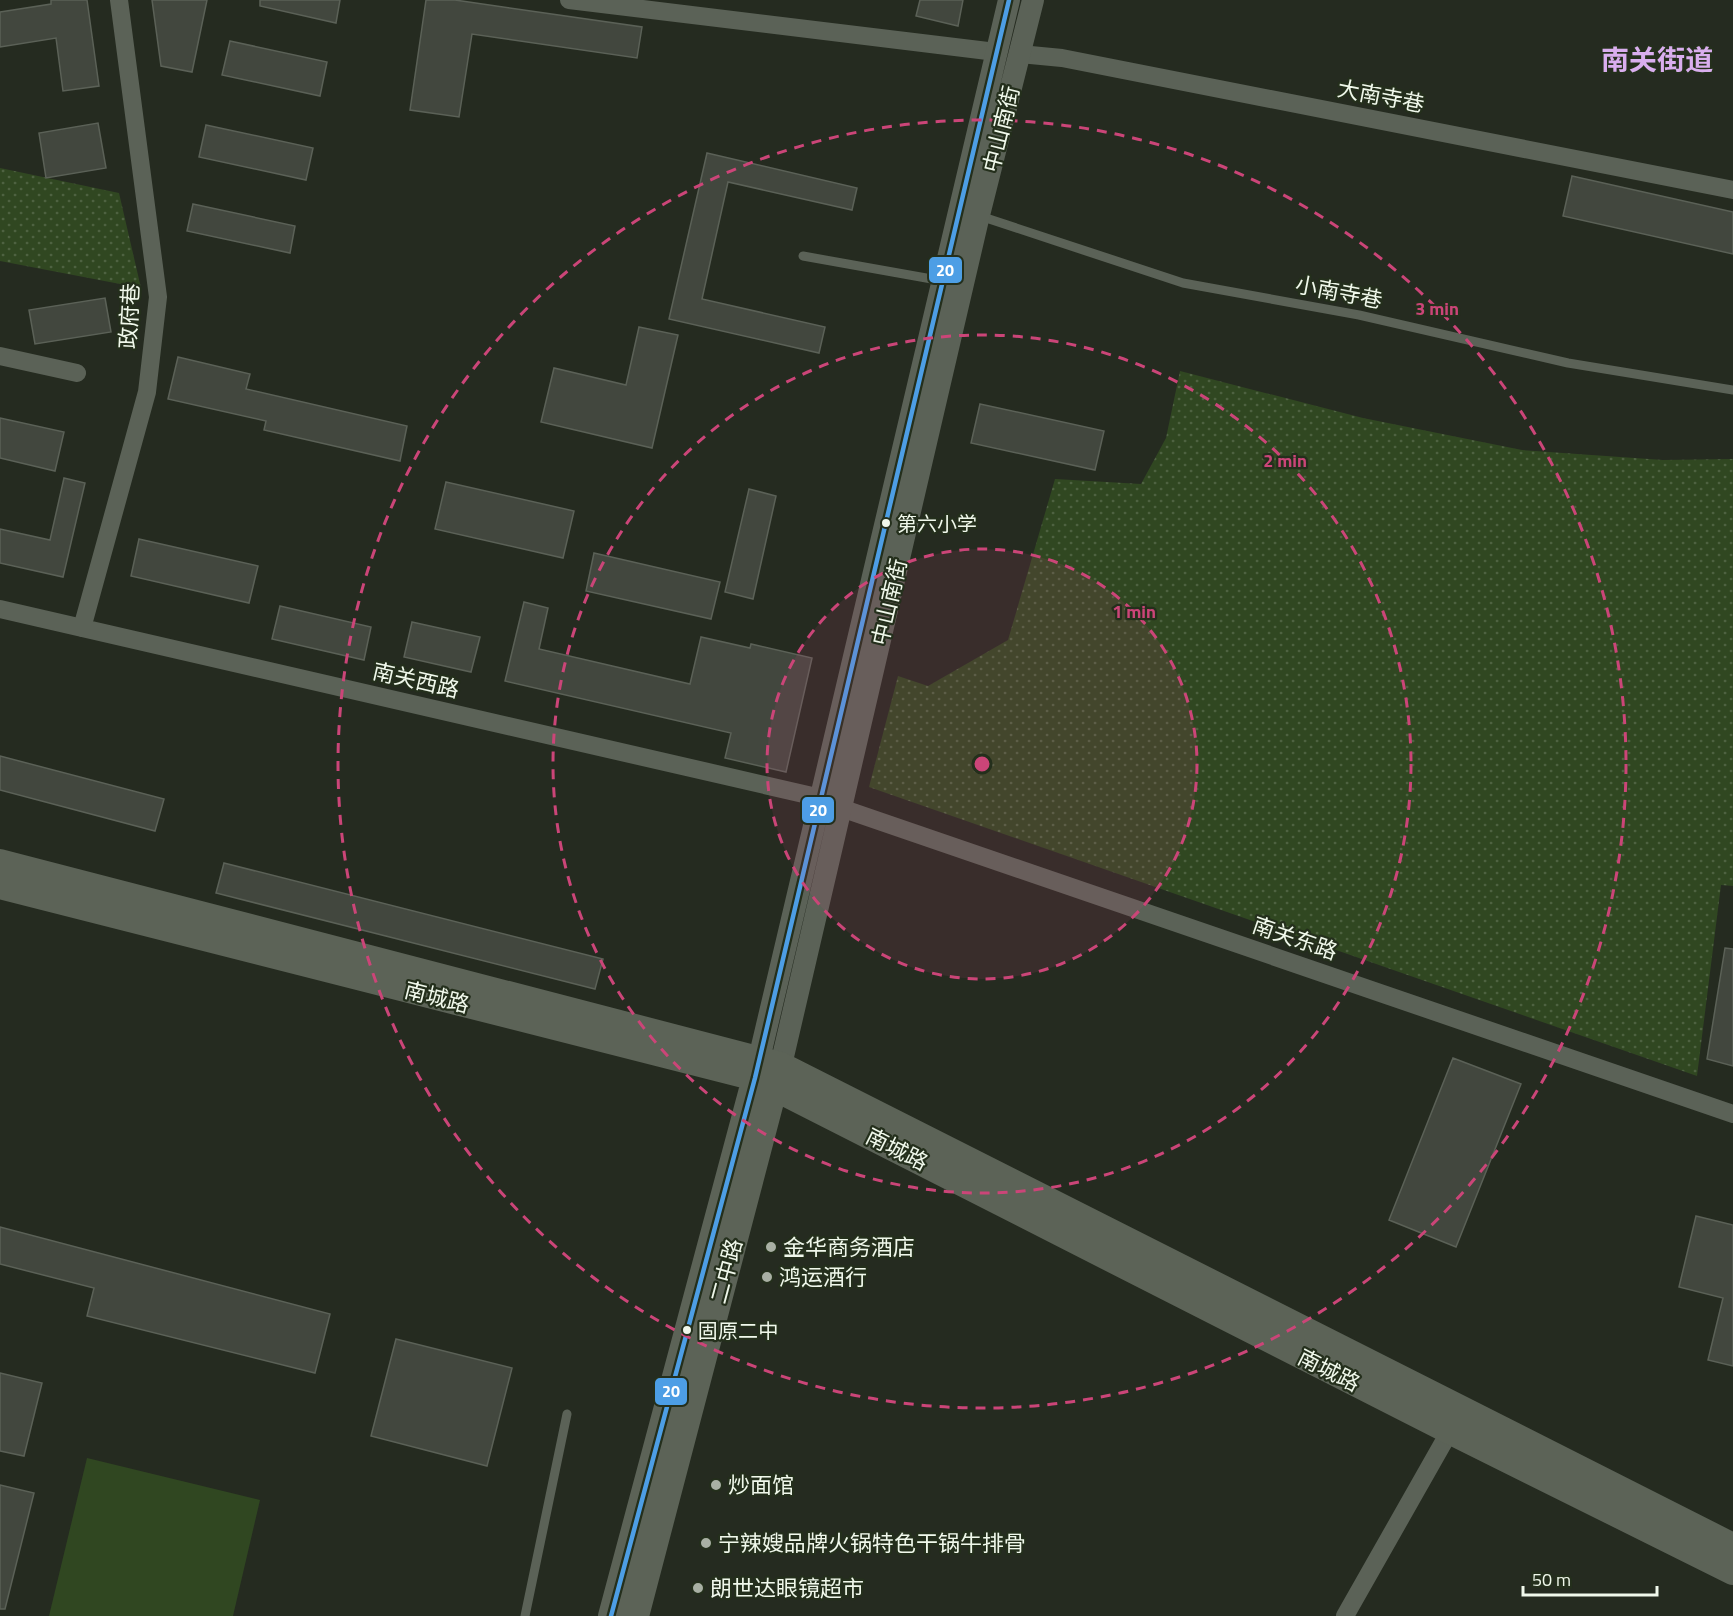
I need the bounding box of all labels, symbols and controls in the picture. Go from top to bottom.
district label: 南关街道 [1601,38,1713,81]
street label: 大南寺巷 [1335,71,1427,121]
street label: 中山南街 [974,82,1028,176]
line badge: 20 [928,256,963,284]
text: 20 [936,258,954,282]
street label: 小南寺巷 [1293,267,1385,317]
street label: 政府巷 [110,282,148,350]
text: 3 min [1415,295,1459,322]
text: 2 min [1263,447,1307,474]
place label: 第六小学 [897,508,977,539]
marker: 第六小学 [880,517,892,529]
street label: 中山南街 [863,555,915,649]
text: 1 min [1112,598,1156,625]
street label: 南关西路 [369,654,463,706]
centre of rings [972,754,992,774]
line badge: 20 [801,796,835,824]
text: 20 [809,798,827,822]
street label: 南关东路 [1248,908,1342,968]
street label: 南城路 [401,973,473,1021]
street label: 南城路 [860,1119,934,1179]
place label: 金华商务酒店 [783,1230,915,1264]
street label: 二中路 [701,1235,751,1307]
marker: 金华商务酒店 [764,1240,778,1254]
place label: 鸿运酒行 [779,1260,867,1294]
marker: 鸿运酒行 [760,1270,774,1284]
place label: 固原二中 [698,1315,778,1346]
marker: 固原二中 [681,1324,693,1336]
street label: 南城路 [1292,1340,1366,1400]
line badge: 20 [654,1377,688,1406]
text: 20 [662,1379,680,1403]
place label: 炒面馆 [728,1468,794,1502]
marker: 炒面馆 [709,1478,723,1492]
place label: 宁辣嫂品牌火锅特色干锅牛排骨 [718,1526,1026,1560]
marker: 宁辣嫂品牌火锅特色干锅牛排骨 [699,1536,713,1550]
scale bar [1523,1559,1656,1597]
text: 50 m [1532,1566,1571,1593]
place label: 朗世达眼镜超市 [710,1571,864,1605]
marker: 朗世达眼镜超市 [691,1581,705,1595]

